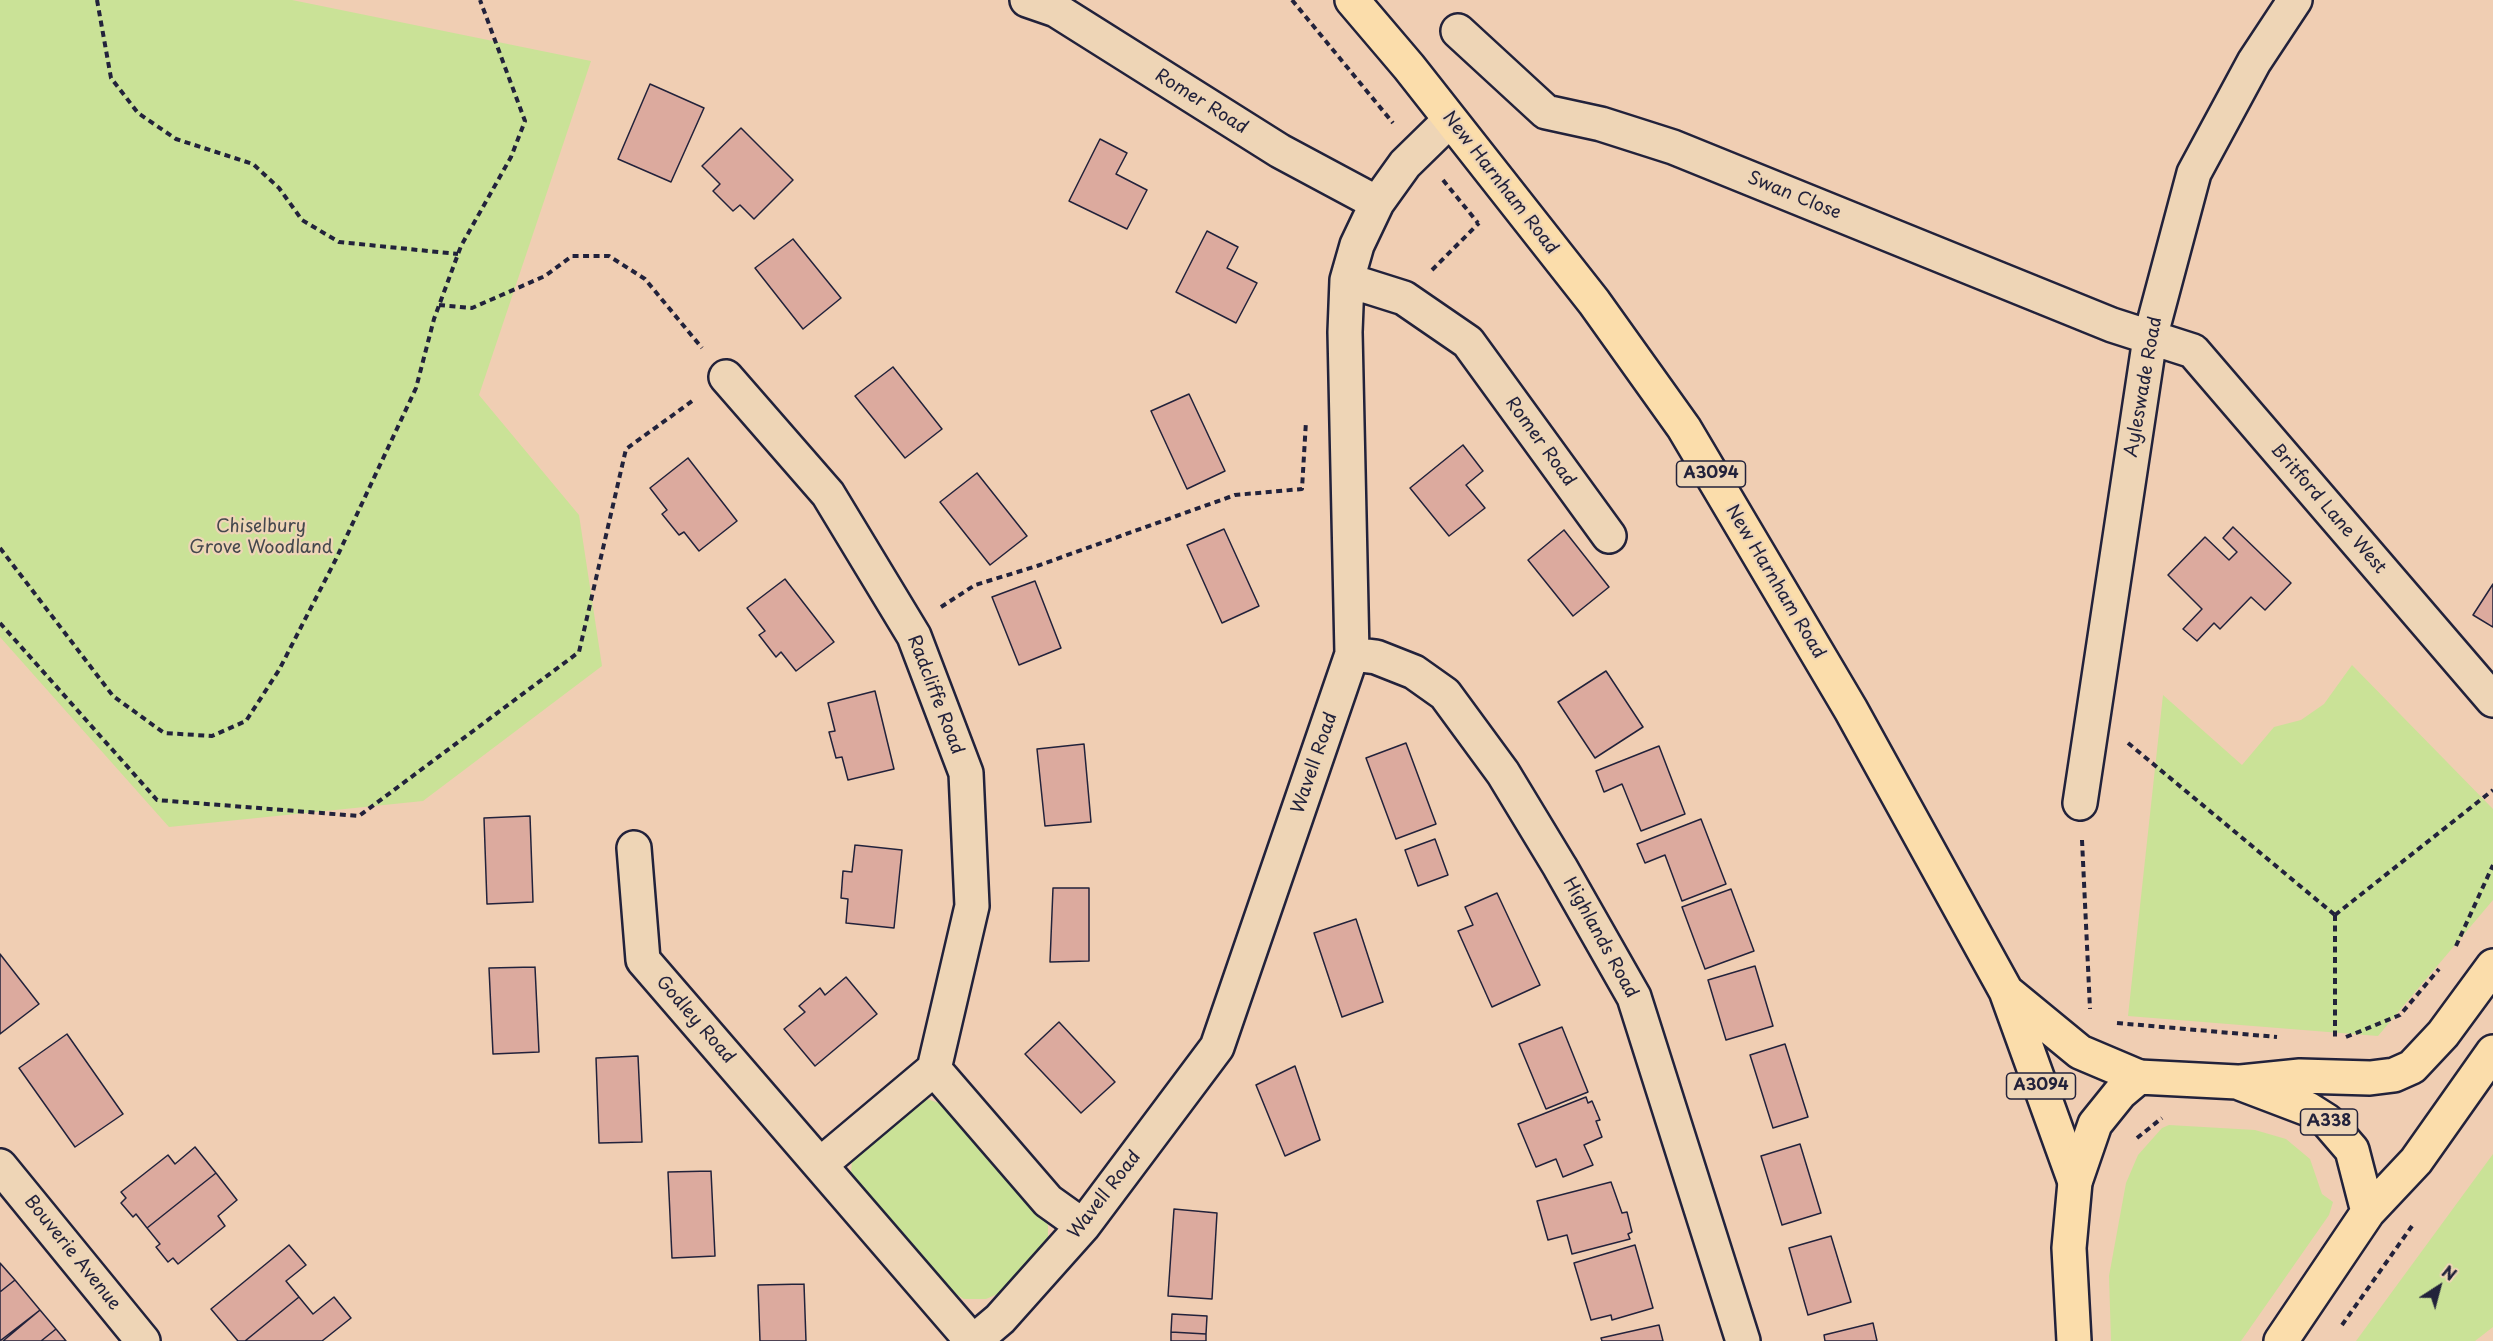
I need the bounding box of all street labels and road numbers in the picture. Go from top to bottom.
street label: Romer Road [1151,65,1251,139]
street label: New Harnham Road [1437,107,1563,259]
street label: Swan Close [1744,167,1844,225]
street label: Ayleswade Road [2121,315,2167,459]
street label: Romer Road [1500,393,1580,491]
street label: Britford Lane West [2266,439,2390,579]
road number: A3094 [1676,461,1746,487]
street label: New Harnham Road [1721,501,1829,663]
street label: Radcliffe Road [902,632,968,758]
street label: Wavell Road [1288,710,1342,816]
street label: Highlands Road [1558,874,1642,1002]
street label: Godley Road [651,972,739,1068]
road number: A3094 [2006,1073,2076,1099]
road number: A338 [2300,1109,2358,1135]
street label: Wavell Road [1064,1147,1146,1243]
street label: Bouverie Avenue [19,1191,125,1315]

